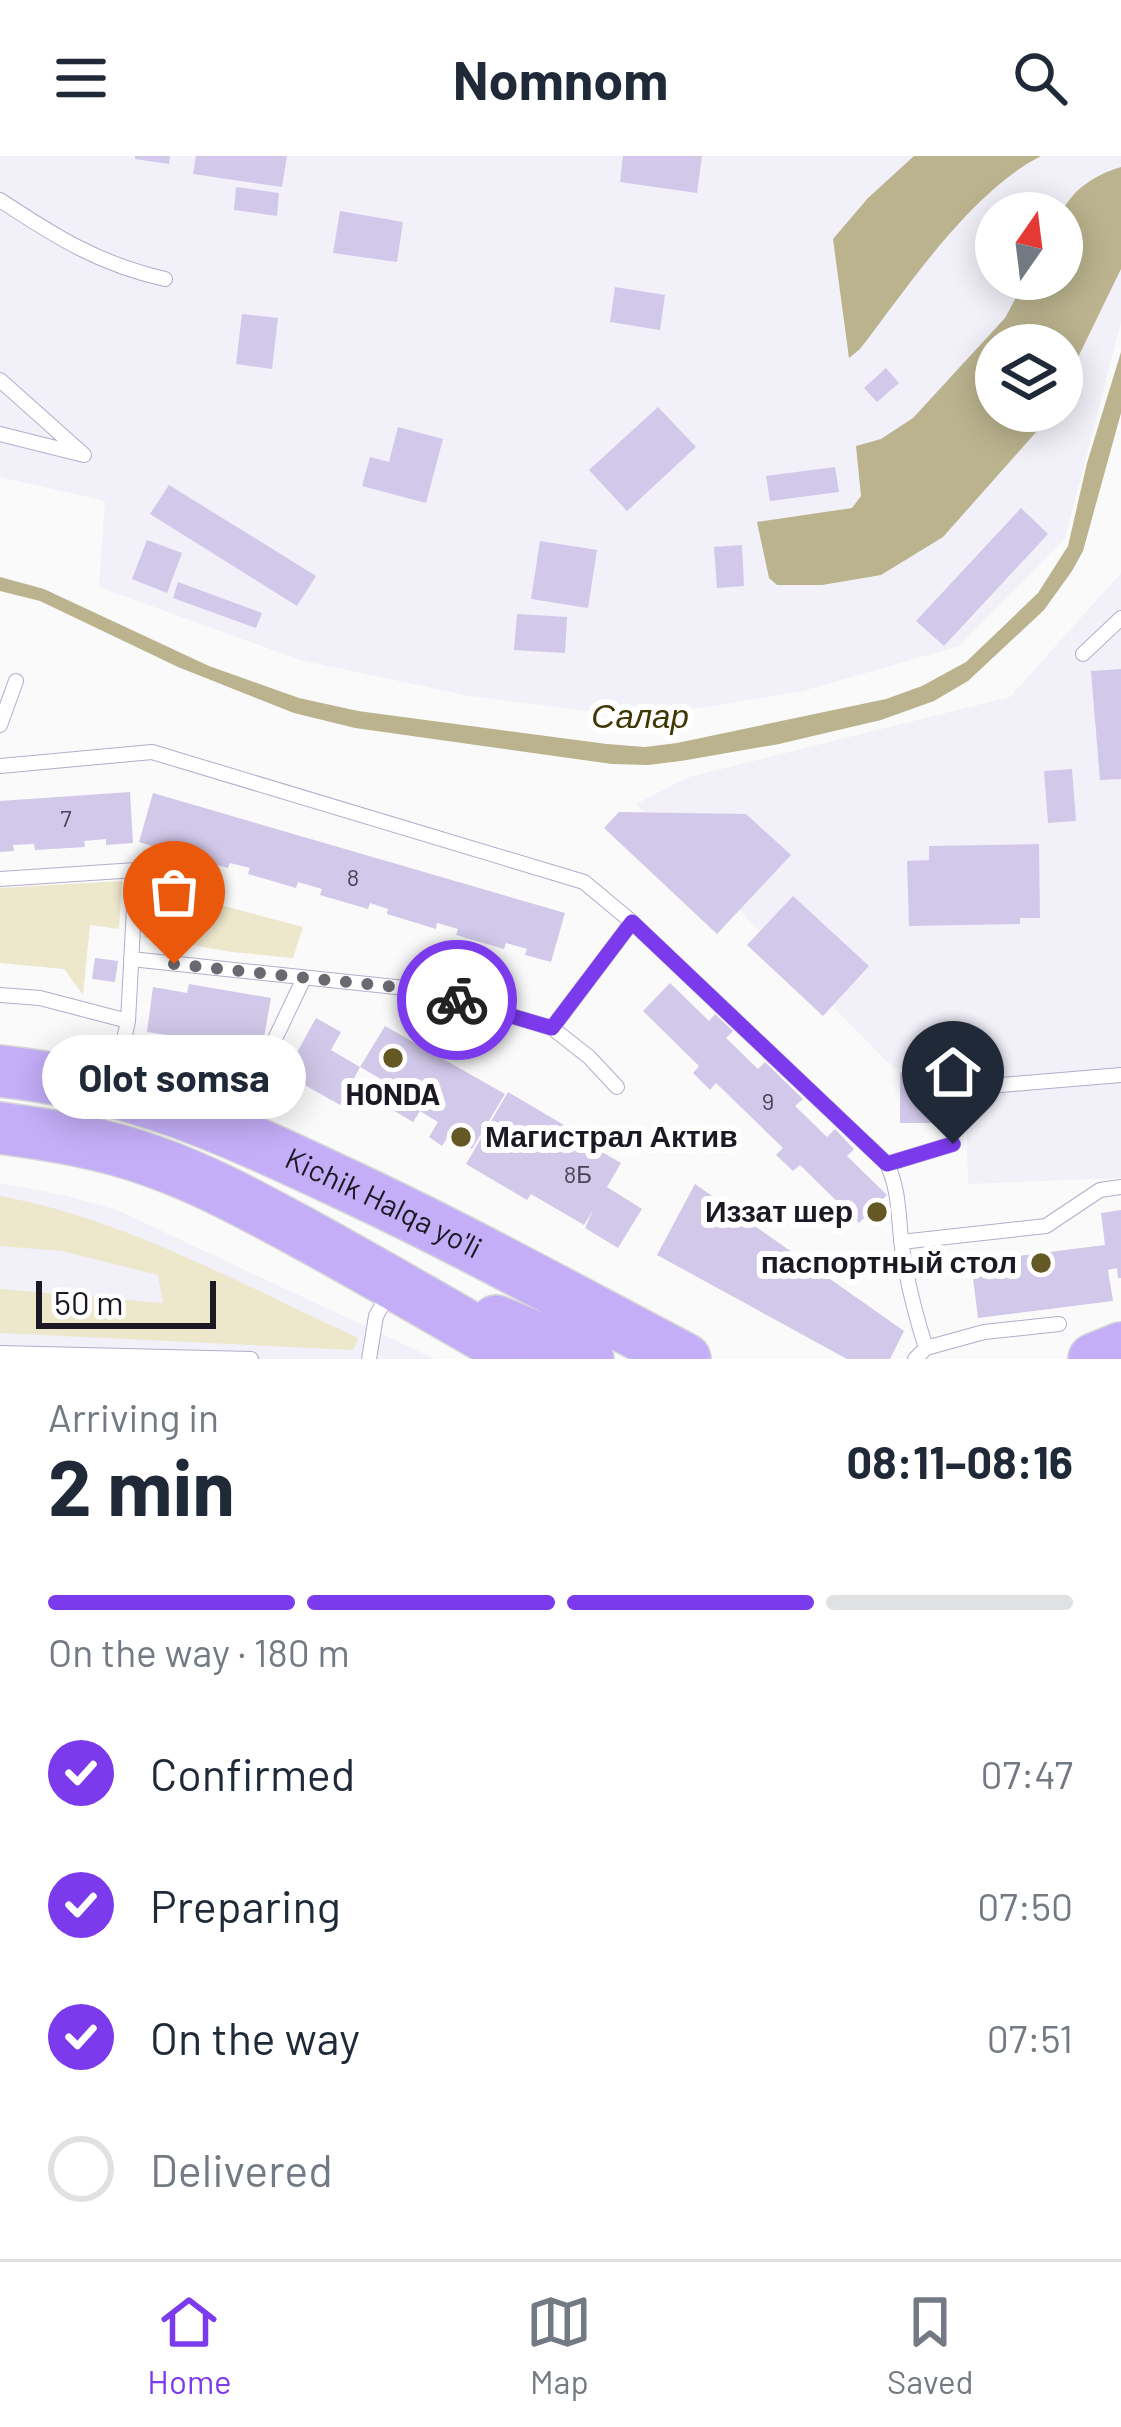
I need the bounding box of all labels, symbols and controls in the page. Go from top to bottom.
icon: menu [48,45,114,111]
icon: search [1007,45,1073,111]
text: Nomnom [453,46,668,111]
north arrow [975,192,1083,300]
map controls [975,192,1083,432]
button: layers [975,324,1083,432]
water label: Салар [591,695,689,735]
house number: 7 [60,803,72,832]
pin [123,841,225,964]
icon: bag [141,859,207,925]
house number: 8 [347,862,359,891]
courier [397,940,517,1060]
icon: bike [424,967,490,1033]
pin [902,1021,1004,1144]
callout: Olot somsa [42,1036,306,1120]
icon: home [920,1039,986,1105]
marker: HONDA [380,1045,406,1071]
text: Olot somsa [78,1053,270,1100]
place label: HONDA [346,1075,440,1111]
house number: 9 [762,1086,774,1115]
place label: Магистрал Актив [485,1117,738,1153]
marker: Магистрал Актив [448,1124,474,1150]
street label: Kichik Halqa yo'li [280,1139,489,1265]
house number: 8Б [564,1159,592,1188]
place label: Иззат шер [705,1192,853,1228]
marker: Иззат шер [864,1199,890,1225]
place label: паспортный стол [761,1243,1017,1279]
marker: паспортный стол [1028,1250,1054,1276]
scale bar [36,1275,216,1328]
text: 50 m [54,1282,124,1322]
text: Arriving in [48,1393,219,1440]
text: 08:11–08:16 [847,1434,1073,1488]
text: 2 min [48,1438,235,1532]
text: On the way · 180 m [48,1628,350,1675]
icon: check [48,1740,114,1806]
text: Confirmed [150,1746,355,1800]
text: 07:47 [981,1750,1073,1797]
icon: check [48,1872,114,1938]
text: Preparing [150,1878,341,1932]
text: 07:50 [977,1882,1073,1929]
icon: check [48,2004,114,2070]
text: On the way [150,2010,360,2064]
text: 07:51 [987,2014,1073,2061]
text: Delivered [150,2142,333,2196]
tab: Home [147,2289,232,2401]
tab: Map [526,2289,592,2401]
tab: Saved [887,2289,974,2401]

